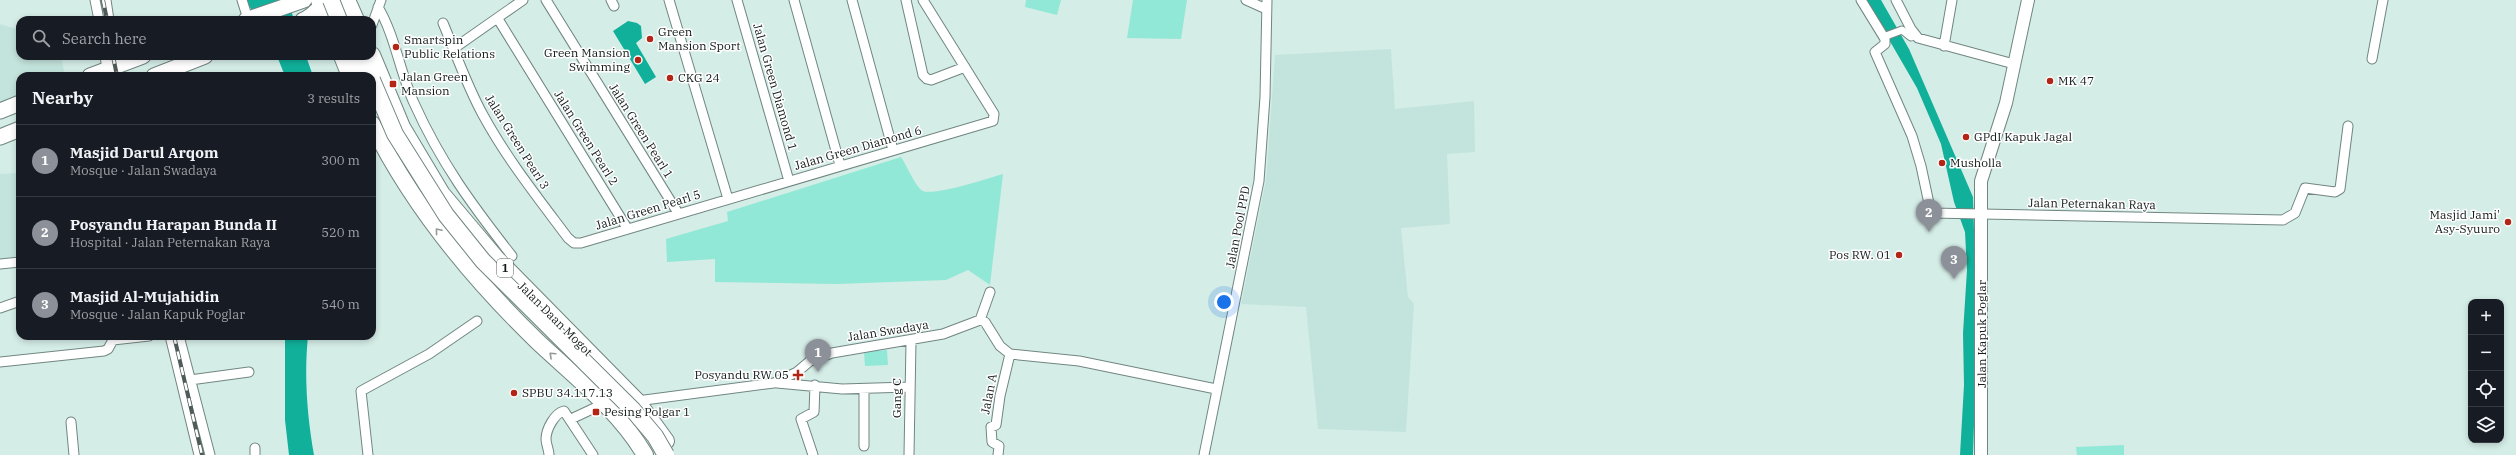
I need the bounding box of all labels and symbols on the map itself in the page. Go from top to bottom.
street label: Jalan Green Diamond 1 [750,21,801,152]
place label: Green Mansion Sport [658,24,740,53]
place label: Smartspin Public Relations [404,32,495,61]
marker: Green Mansion Sport [645,34,655,44]
marker: Smartspin Public Relations [391,42,401,52]
place label: Green Mansion Swimming [544,45,630,74]
marker: Green Mansion Swimming [633,55,643,65]
place label: Jalan Green Mansion [401,69,468,98]
place label: CKG 24 [678,70,720,85]
marker: CKG 24 [665,73,675,83]
place label: MK 47 [2058,73,2094,88]
marker: MK 47 [2045,76,2055,86]
marker: Jalan Green Mansion [388,79,398,89]
street label: Jalan Green Pearl 1 [606,80,677,181]
street label: Jalan Green Pearl 2 [551,87,622,188]
street label: Jalan Green Pearl 3 [482,91,553,192]
street label: Jalan Green Diamond 6 [792,122,923,173]
place label: GPdI Kapuk Jagal [1974,129,2073,144]
marker: GPdI Kapuk Jagal [1961,132,1971,142]
place label: Musholla [1950,155,2002,170]
marker: Musholla [1937,158,1947,168]
street label: Jalan Pool PPD [1222,185,1253,269]
street label: Jalan Green Pearl 5 [593,186,702,233]
street label: Jalan Peternakan Raya [2028,195,2156,212]
pin: 2 [1916,199,1942,232]
place label: Masjid Jami' Asy-Syuuro [2430,207,2500,236]
marker: Masjid Jami' Asy-Syuuro [2503,217,2513,227]
one-way arrow [435,229,442,236]
pin: 3 [1941,246,1967,279]
place label: Pos RW. 01 [1829,247,1891,262]
marker: Pos RW. 01 [1894,250,1904,260]
road number: 1 [497,259,513,277]
street label: Jalan Daan Mogot [515,278,596,359]
street label: Jalan Kapuk Poglar [1974,279,1989,388]
your location [1214,292,1234,312]
street label: Jalan Swadaya [846,317,930,344]
pin: 1 [805,339,831,372]
one-way arrow [549,352,557,360]
place label: Posyandu RW 05 [695,367,789,382]
marker: Posyandu RW 05 [792,369,804,381]
street label: Jalan A [977,372,1000,415]
street label: Gang C [889,378,904,418]
place label: SPBU 34.117.13 [522,385,613,400]
marker: SPBU 34.117.13 [509,388,519,398]
place label: Pesing Polgar 1 [604,404,690,419]
marker: Pesing Polgar 1 [591,407,601,417]

